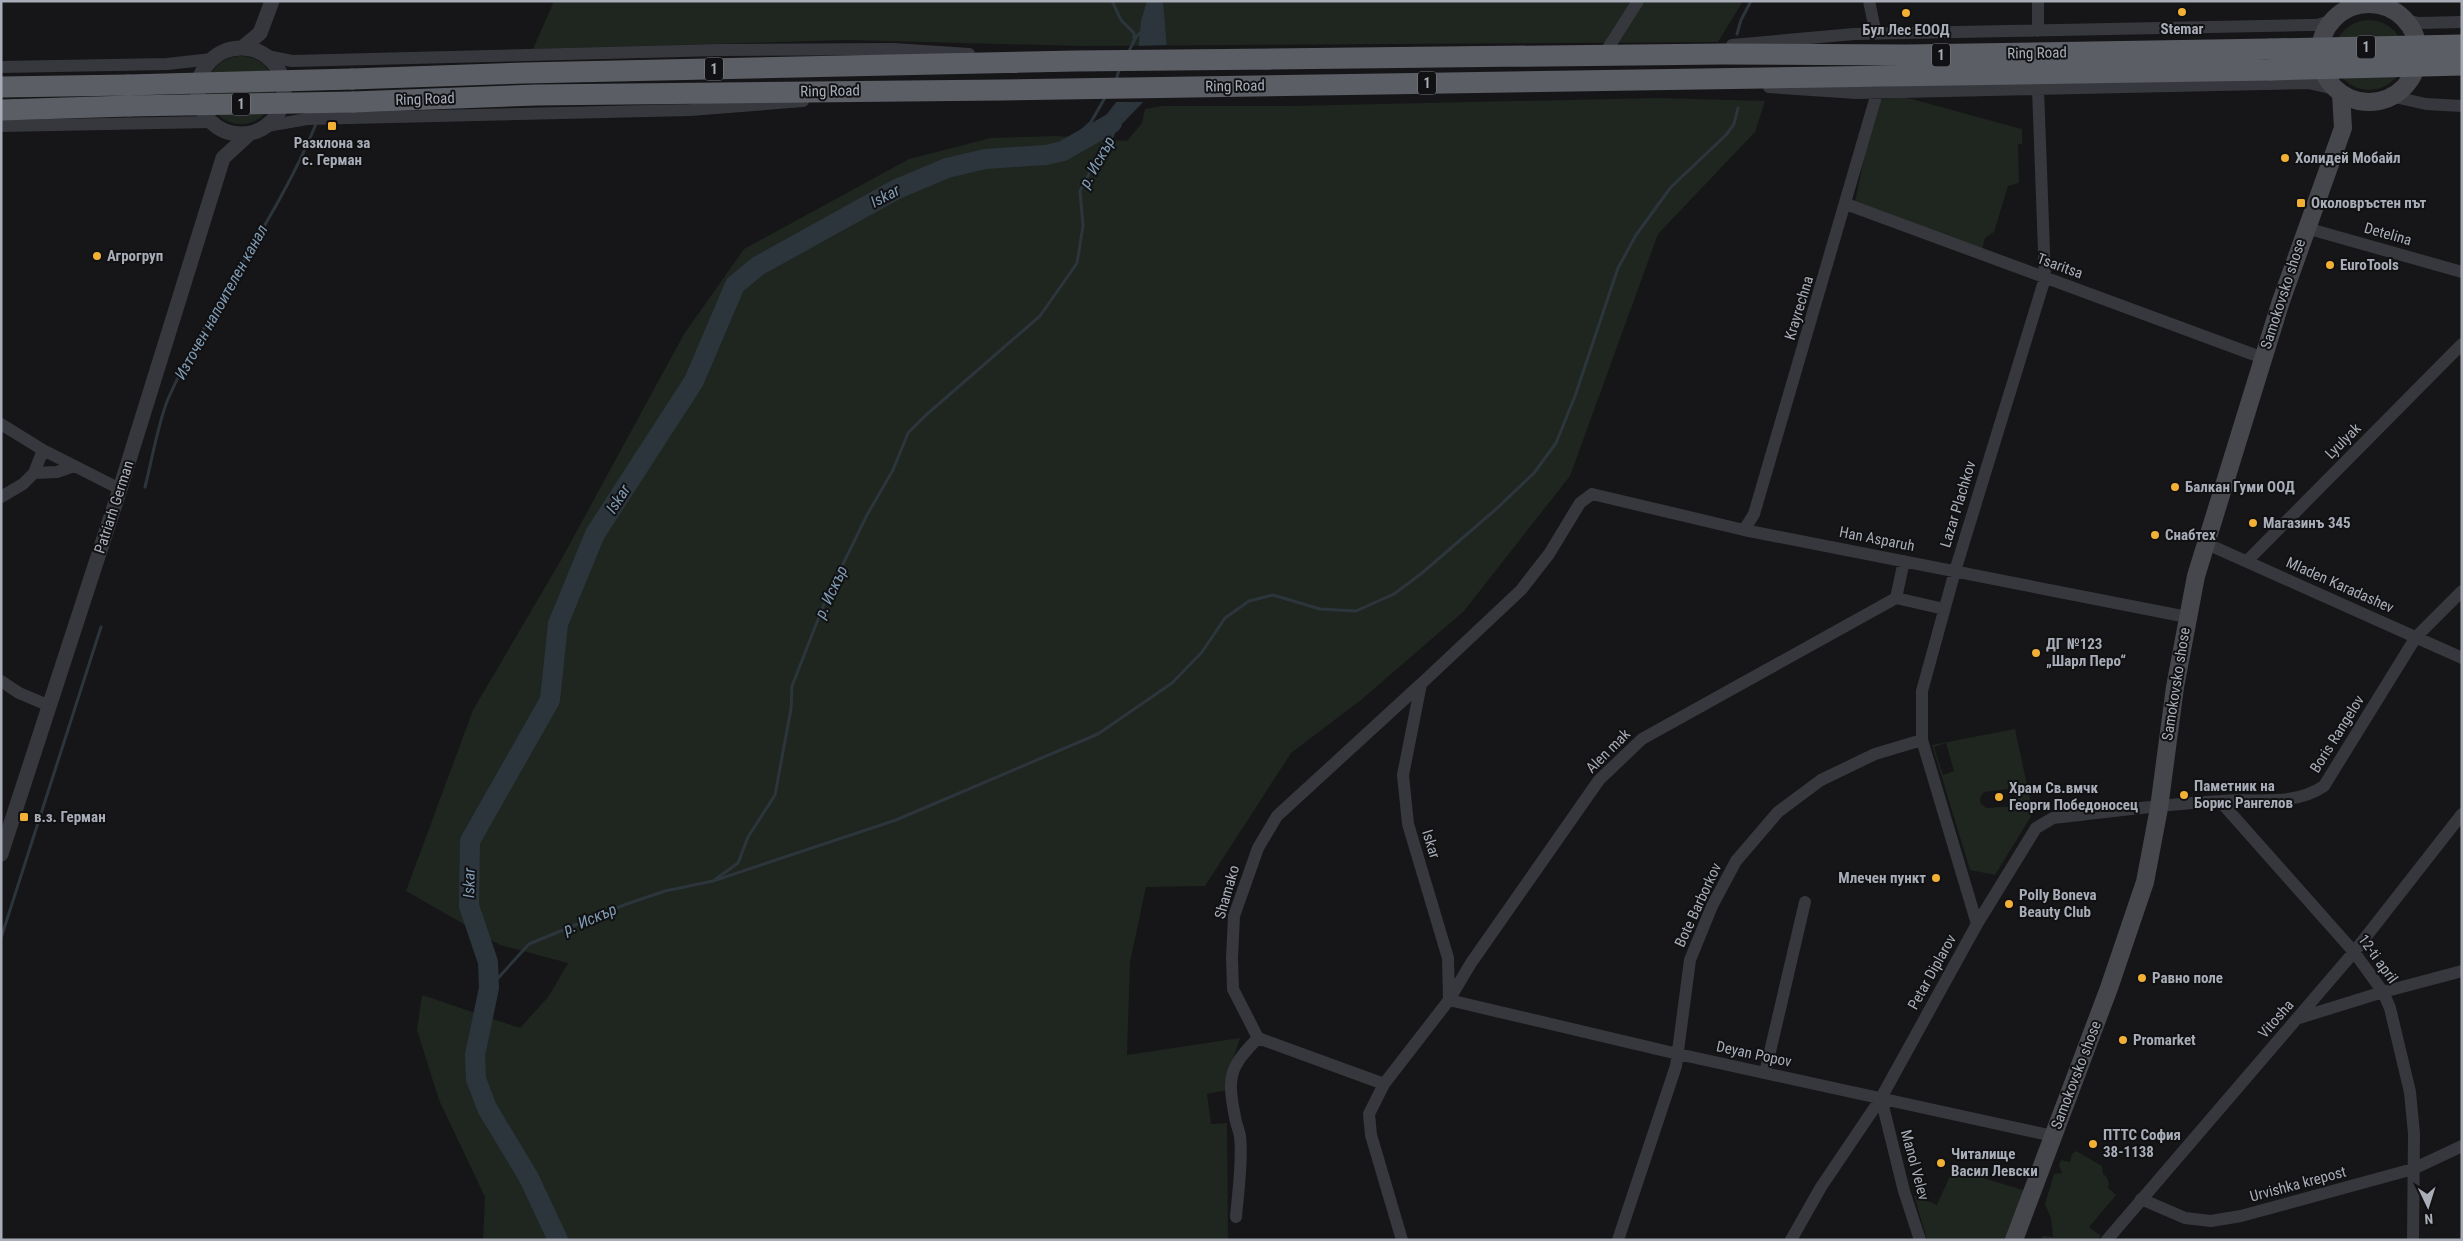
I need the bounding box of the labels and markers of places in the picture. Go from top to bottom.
marker: Stemar [2176,6,2188,18]
marker: Бул Лес ЕООД [1900,7,1912,19]
place label: Stemar [2160,20,2204,38]
place label: Бул Лес ЕООД [1862,21,1950,39]
marker: Разклона за с. Герман [326,120,338,132]
place label: Разклона за с. Герман [294,134,370,169]
place label: Холидей Мобайл [2295,149,2401,167]
marker: Холидей Мобайл [2279,152,2291,164]
place label: Околовръстен път [2311,194,2427,212]
marker: Околовръстен път [2295,197,2307,209]
place label: Агрогруп [107,247,163,265]
marker: Агрогруп [91,250,103,262]
place label: EuroTools [2340,256,2399,274]
marker: EuroTools [2324,259,2336,271]
place label: Балкан Гуми ООД [2185,478,2295,496]
marker: Балкан Гуми ООД [2169,481,2181,493]
place label: Магазинъ 345 [2263,514,2351,532]
marker: Магазинъ 345 [2247,517,2259,529]
place label: Снабтех [2165,526,2216,544]
marker: Снабтех [2149,529,2161,541]
place label: ДГ №123 „Шарл Перо“ [2046,635,2126,670]
marker: ДГ №123 „Шарл Перо“ [2030,647,2042,659]
place label: Паметник на Борис Рангелов [2194,777,2293,812]
place label: Храм Св.вмчк Георги Победоносец [2009,779,2138,814]
marker: Паметник на Борис Рангелов [2178,789,2190,801]
marker: Храм Св.вмчк Георги Победоносец [1993,791,2005,803]
place label: в.з. Герман [34,808,106,826]
marker: в.з. Герман [18,811,30,823]
place label: Млечен пункт [1838,869,1926,887]
marker: Млечен пункт [1930,872,1942,884]
place label: Polly Boneva Beauty Club [2019,886,2097,921]
marker: Polly Boneva Beauty Club [2003,898,2015,910]
place label: Равно поле [2152,969,2223,987]
marker: Равно поле [2136,972,2148,984]
place label: Promarket [2133,1031,2196,1049]
marker: Promarket [2117,1034,2129,1046]
place label: ПТТС София 38-1138 [2103,1126,2181,1161]
marker: ПТТС София 38-1138 [2087,1138,2099,1150]
place label: Читалище Васил Левски [1951,1145,2038,1180]
marker: Читалище Васил Левски [1935,1157,1947,1169]

